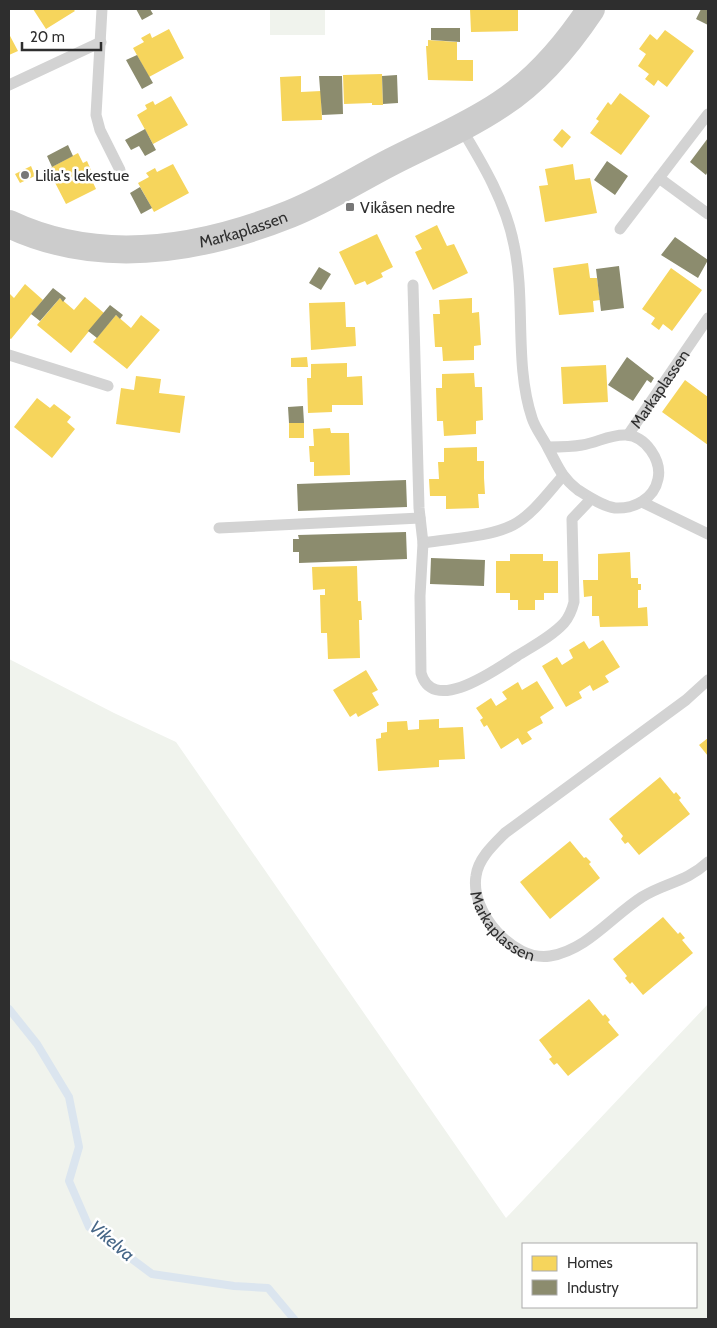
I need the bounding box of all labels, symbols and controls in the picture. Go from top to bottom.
scale bar [22,20,101,52]
text: 20 m [30,28,65,46]
place label: Lilia's lekestue [35,166,129,185]
marker: Lilia's lekestue [19,169,31,181]
place label: Vikåsen nedre [360,198,455,217]
marker: Vikåsen nedre [344,201,356,213]
street label: Markaplassen [197,207,290,252]
street label: Markaplassen [626,346,694,432]
street label: Markaplassen [466,889,537,965]
water label: Vikelva [85,1216,139,1266]
legend [522,1243,697,1308]
text: Homes [567,1254,613,1272]
text: Industry [567,1279,619,1297]

